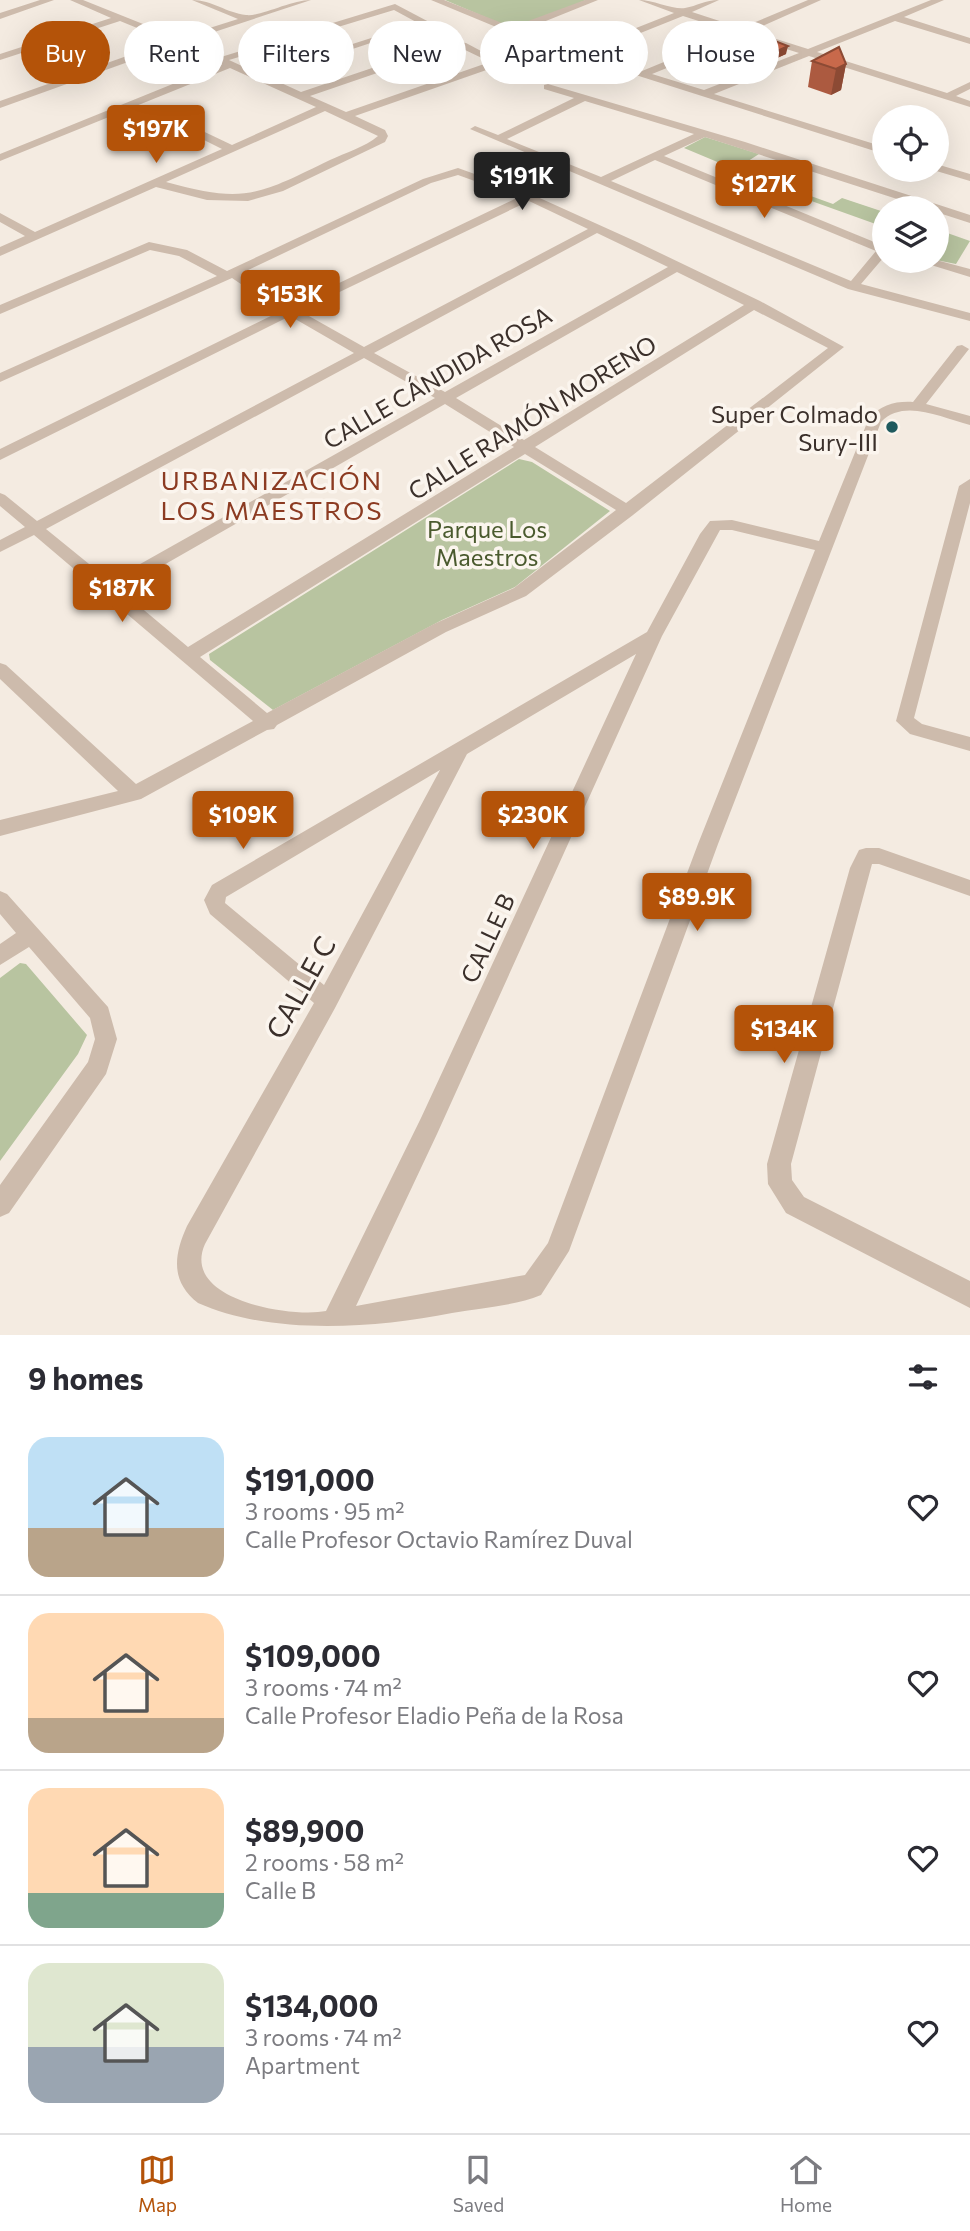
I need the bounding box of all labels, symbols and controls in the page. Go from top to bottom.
chip: Buy [21,21,110,84]
chip: Rent [124,21,224,84]
chip: Filters [238,21,354,84]
chip: New [368,21,466,84]
chip: Apartment [480,21,648,84]
chip: House [662,21,779,84]
map controls [872,105,949,273]
button: locate [872,105,949,182]
pin: $197K [107,106,205,165]
text: $197K [123,114,189,142]
pin: $191K [473,152,571,212]
pin: $127K [715,160,813,220]
text: $191K [490,161,554,189]
text: $127K [731,169,797,197]
button: layers [872,196,949,273]
pin: $153K [241,270,339,330]
text: $153K [257,279,323,307]
street label: CALLE CÁNDIDA ROSA [318,300,556,454]
street label: CALLE RAMÓN MORENO [403,329,661,505]
place label: Super Colmado Sury-III [711,399,878,456]
marker: Super Colmado Sury-III [884,419,900,435]
district label: URBANIZACIÓN LOS MAESTROS [160,464,384,525]
park label: Parque Los Maestros [427,514,547,571]
pin: $187K [73,564,171,624]
text: $187K [89,573,155,601]
pin: $109K [194,792,292,851]
pin: $230K [484,792,582,851]
text: $109K [208,800,278,828]
text: $230K [497,800,569,828]
pin: $89.9K [640,874,754,933]
text: $89.9K [658,882,736,910]
street label: CALLE B [454,889,520,987]
street label: CALLE C [258,930,342,1044]
pin: $134K [735,1006,833,1065]
text: $134K [750,1014,818,1042]
icon: filters [904,1358,942,1396]
text: 9 homes [28,1359,143,1396]
text: $191,000 [245,1460,375,1497]
icon: home [84,1465,168,1549]
icon: heart [904,1488,942,1526]
text: 3 rooms · 95 m² [245,1497,404,1525]
text: Calle Profesor Octavio Ramírez Duval [245,1525,633,1553]
text: $109,000 [245,1636,381,1673]
icon: home [84,1641,168,1725]
icon: heart [904,1664,942,1702]
text: 3 rooms · 74 m² [245,1673,402,1701]
text: Calle Profesor Eladio Peña de la Rosa [245,1701,624,1729]
text: $89,900 [245,1811,364,1848]
icon: home [84,1816,168,1900]
icon: heart [904,1839,942,1877]
text: 2 rooms · 58 m² [245,1848,404,1876]
text: Calle B [245,1876,316,1904]
text: $134,000 [245,1986,378,2023]
icon: home [84,1991,168,2075]
icon: heart [904,2014,942,2052]
text: 3 rooms · 74 m² [245,2023,402,2051]
text: Apartment [245,2051,360,2079]
tab: Map [138,2151,177,2216]
tab: Saved [453,2151,504,2216]
tab: Home [780,2151,832,2216]

